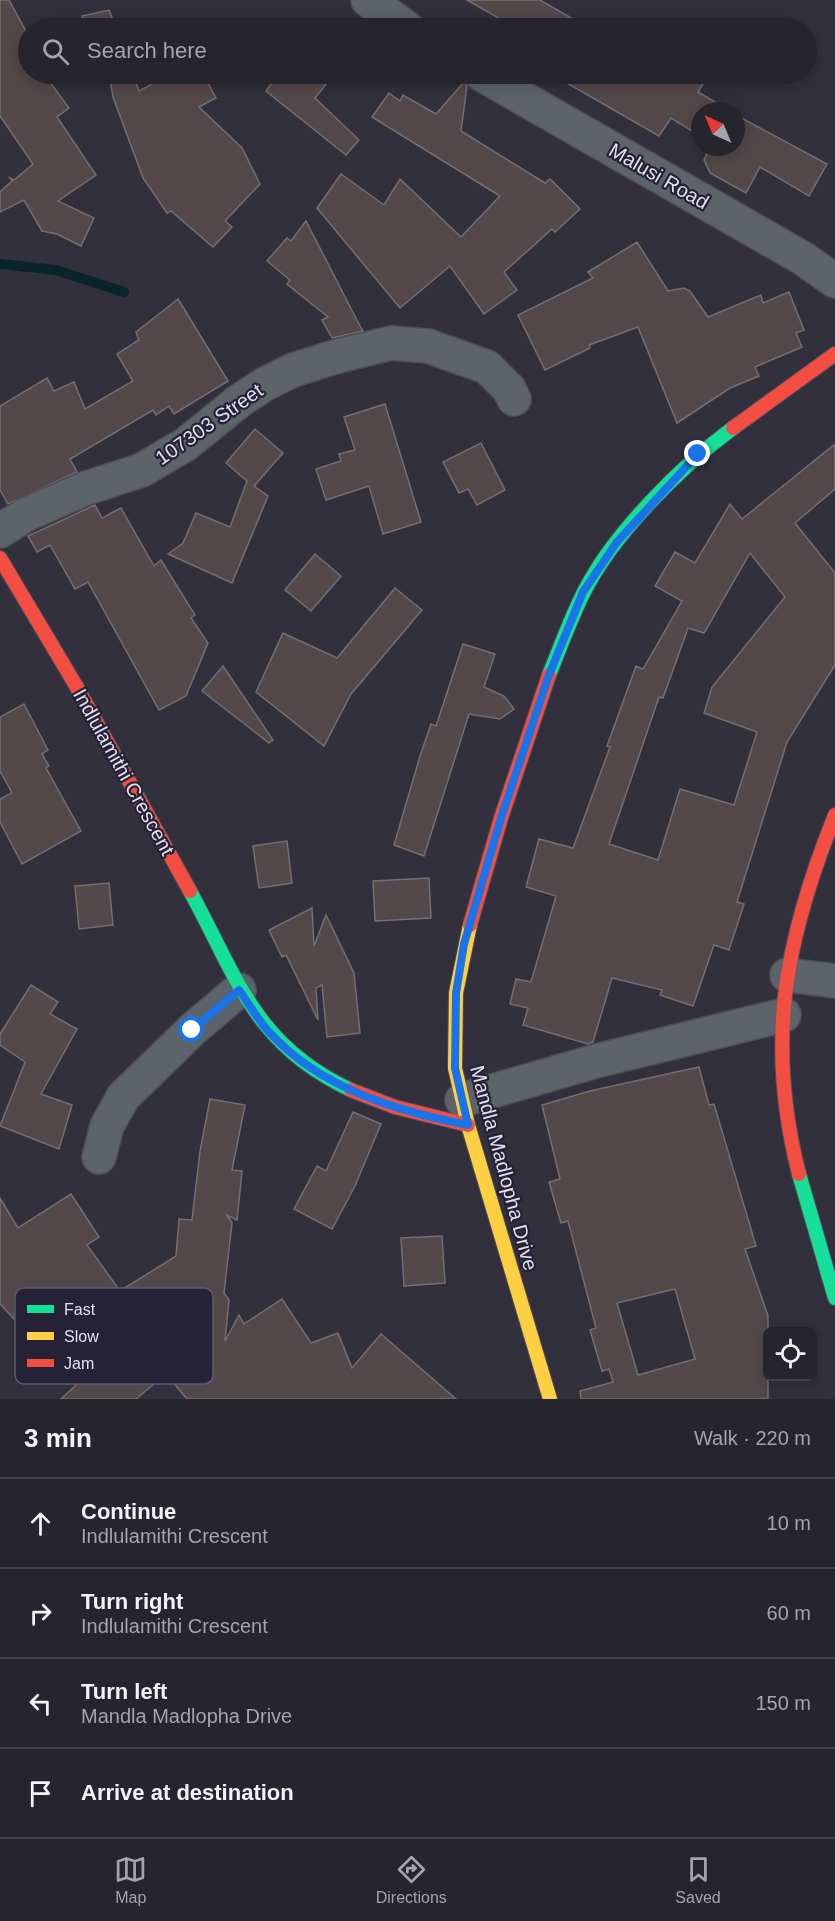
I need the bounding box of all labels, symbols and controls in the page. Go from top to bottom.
search box [18,18,817,84]
icon: search [39,35,72,68]
text: Search here [87,38,207,63]
north arrow [691,102,745,156]
street label: Malusi Road [605,139,713,213]
street label: 107303 Street [151,379,267,469]
route end [684,440,710,466]
street label: Indlulamithi Crescent [69,685,179,859]
route start [178,1016,204,1042]
street label: Mandla Madlopha Drive [466,1063,542,1273]
legend [15,1288,213,1384]
text: Fast [64,1301,96,1318]
map controls [763,1327,817,1381]
button: locate [763,1327,817,1381]
text: Slow [64,1328,99,1345]
text: Jam [64,1355,94,1372]
text: 3 min [24,1423,92,1453]
text: Walk · 220 m [694,1427,811,1449]
text: Continue [81,1499,176,1524]
icon: ahead [24,1507,57,1540]
text: 10 m [767,1512,811,1534]
text: Indlulamithi Crescent [81,1525,268,1547]
text: Turn right [81,1589,183,1614]
icon: right [24,1597,57,1630]
text: 60 m [767,1602,811,1624]
text: Indlulamithi Crescent [81,1615,268,1637]
text: Turn left [81,1679,167,1704]
icon: left [24,1687,57,1720]
text: 150 m [755,1692,811,1714]
text: Mandla Madlopha Drive [81,1705,292,1727]
icon: arrive [24,1777,57,1810]
text: Arrive at destination [81,1780,294,1805]
tab: Map [114,1853,147,1907]
tab: Directions [376,1853,447,1907]
tab: Saved [675,1853,721,1907]

